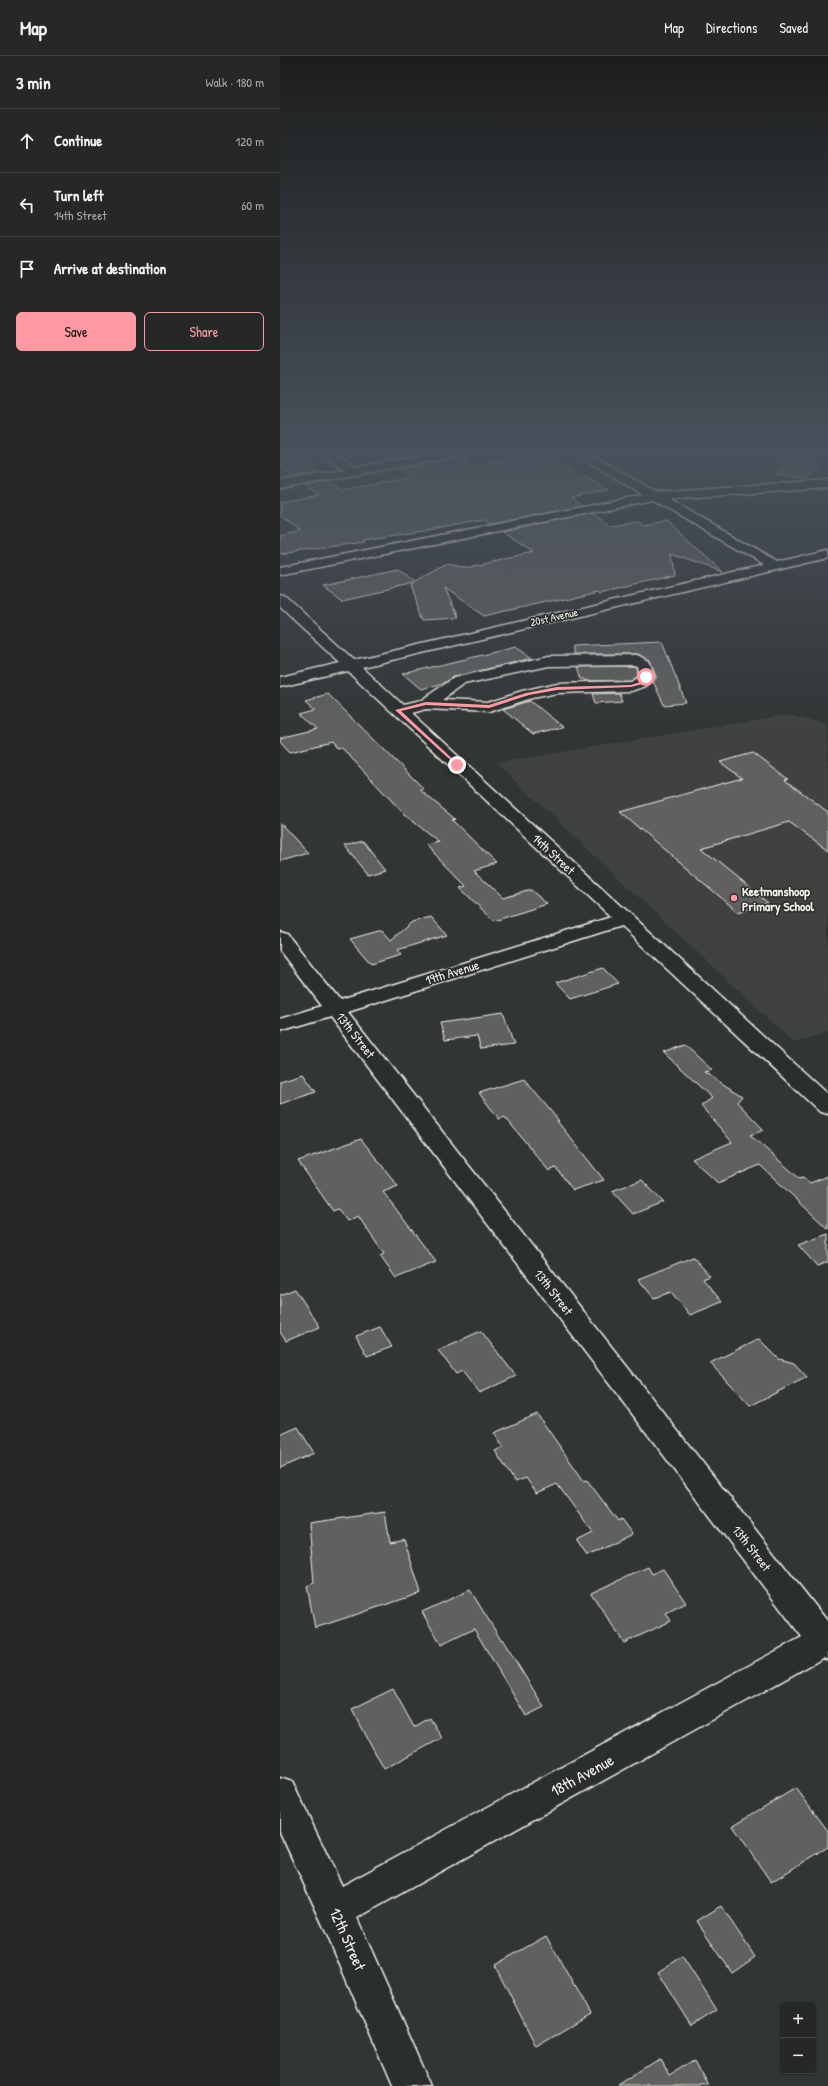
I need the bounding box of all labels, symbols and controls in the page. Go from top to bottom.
text: Map [20,15,47,41]
text: Map [664,18,684,37]
text: Directions [706,18,757,37]
text: Saved [779,18,808,37]
text: 3 min [16,71,51,94]
text: Walk · 180 m [205,73,264,91]
icon: ahead [16,130,38,152]
text: Continue [54,130,102,151]
text: 120 m [236,132,264,150]
text: Turn left [54,185,104,206]
icon: left [16,194,38,216]
text: 60 m [241,196,264,214]
text: 14th Street [54,206,107,224]
icon: arrive [16,258,38,280]
text: Arrive at destination [54,258,166,279]
button: Save [16,312,136,351]
button: Share [144,312,264,351]
street label: 20st Avenue [529,605,580,629]
route start [637,668,655,686]
route end [448,756,466,774]
street label: 14th Street [529,829,580,879]
place label: Keetmanshoop Primary School [742,882,815,916]
marker: Keetmanshoop Primary School [729,893,739,903]
street label: 19th Avenue [423,955,481,989]
street label: 13th Street [332,1008,380,1062]
street label: 13th Street [530,1265,578,1319]
street label: 13th Street [728,1521,776,1575]
street label: 18th Avenue [546,1748,618,1801]
street label: 12th Street [324,1904,372,1974]
map controls [780,2002,816,2074]
button: + [780,2002,816,2038]
button: − [780,2038,816,2074]

